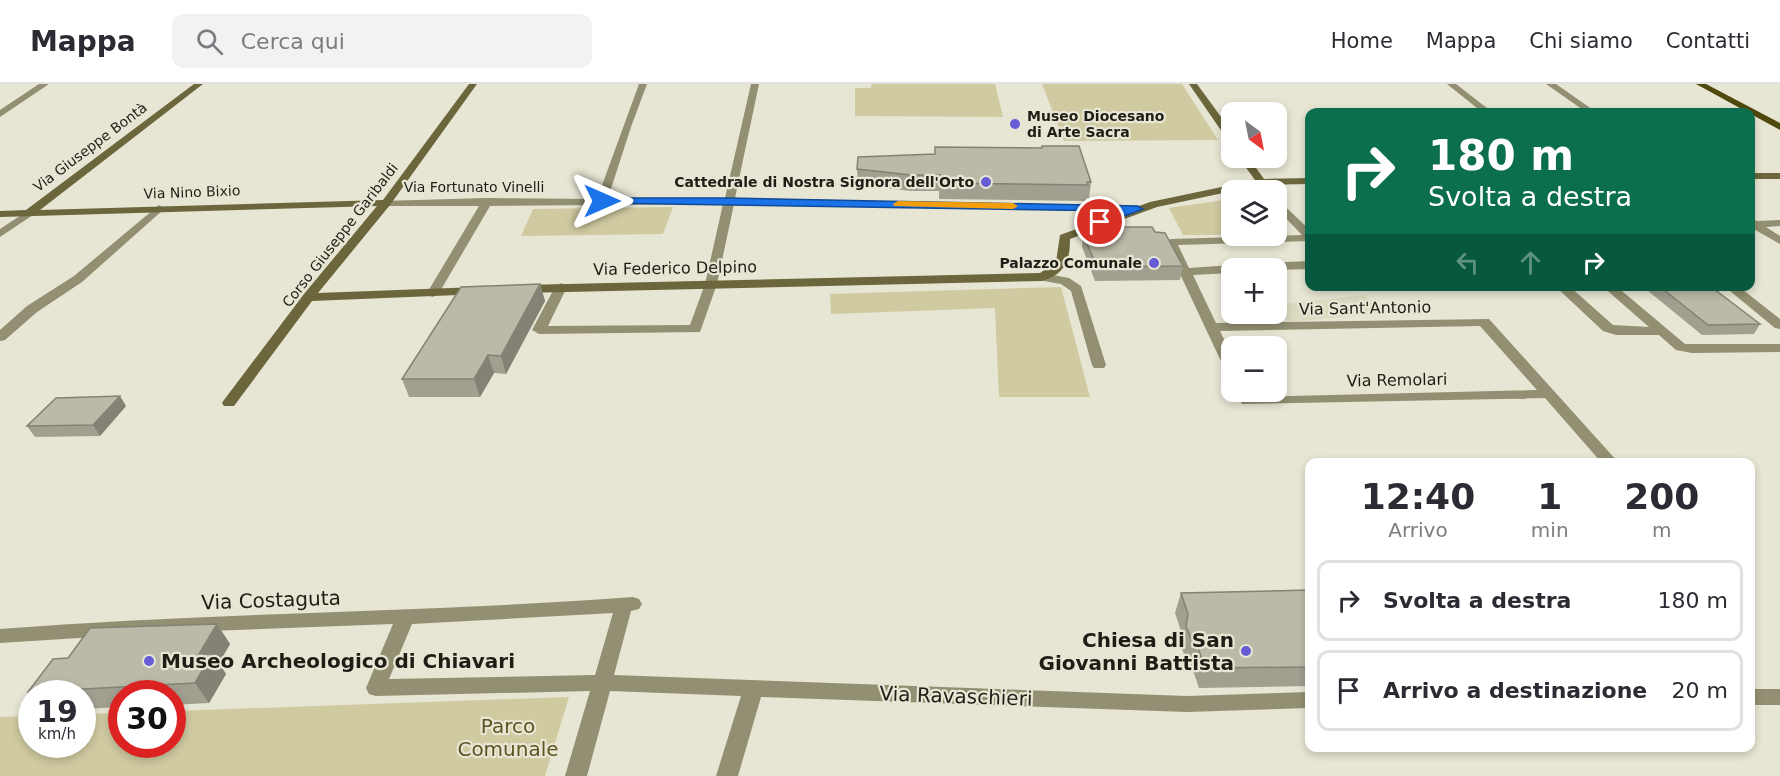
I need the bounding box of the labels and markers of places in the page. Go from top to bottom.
place label: Museo Diocesano di Arte Sacra [1027,108,1165,140]
marker: Museo Diocesano di Arte Sacra [1008,117,1022,131]
place label: Cattedrale di Nostra Signora dell'Orto [674,174,974,190]
marker: Cattedrale di Nostra Signora dell'Orto [979,175,993,189]
pin [1074,196,1125,247]
place label: Palazzo Comunale [999,255,1142,271]
marker: Palazzo Comunale [1147,256,1161,270]
place label: Chiesa di San Giovanni Battista [1038,628,1234,675]
marker: Chiesa di San Giovanni Battista [1239,644,1253,658]
place label: Museo Archeologico di Chiavari [161,649,515,673]
marker: Museo Archeologico di Chiavari [142,654,156,668]

